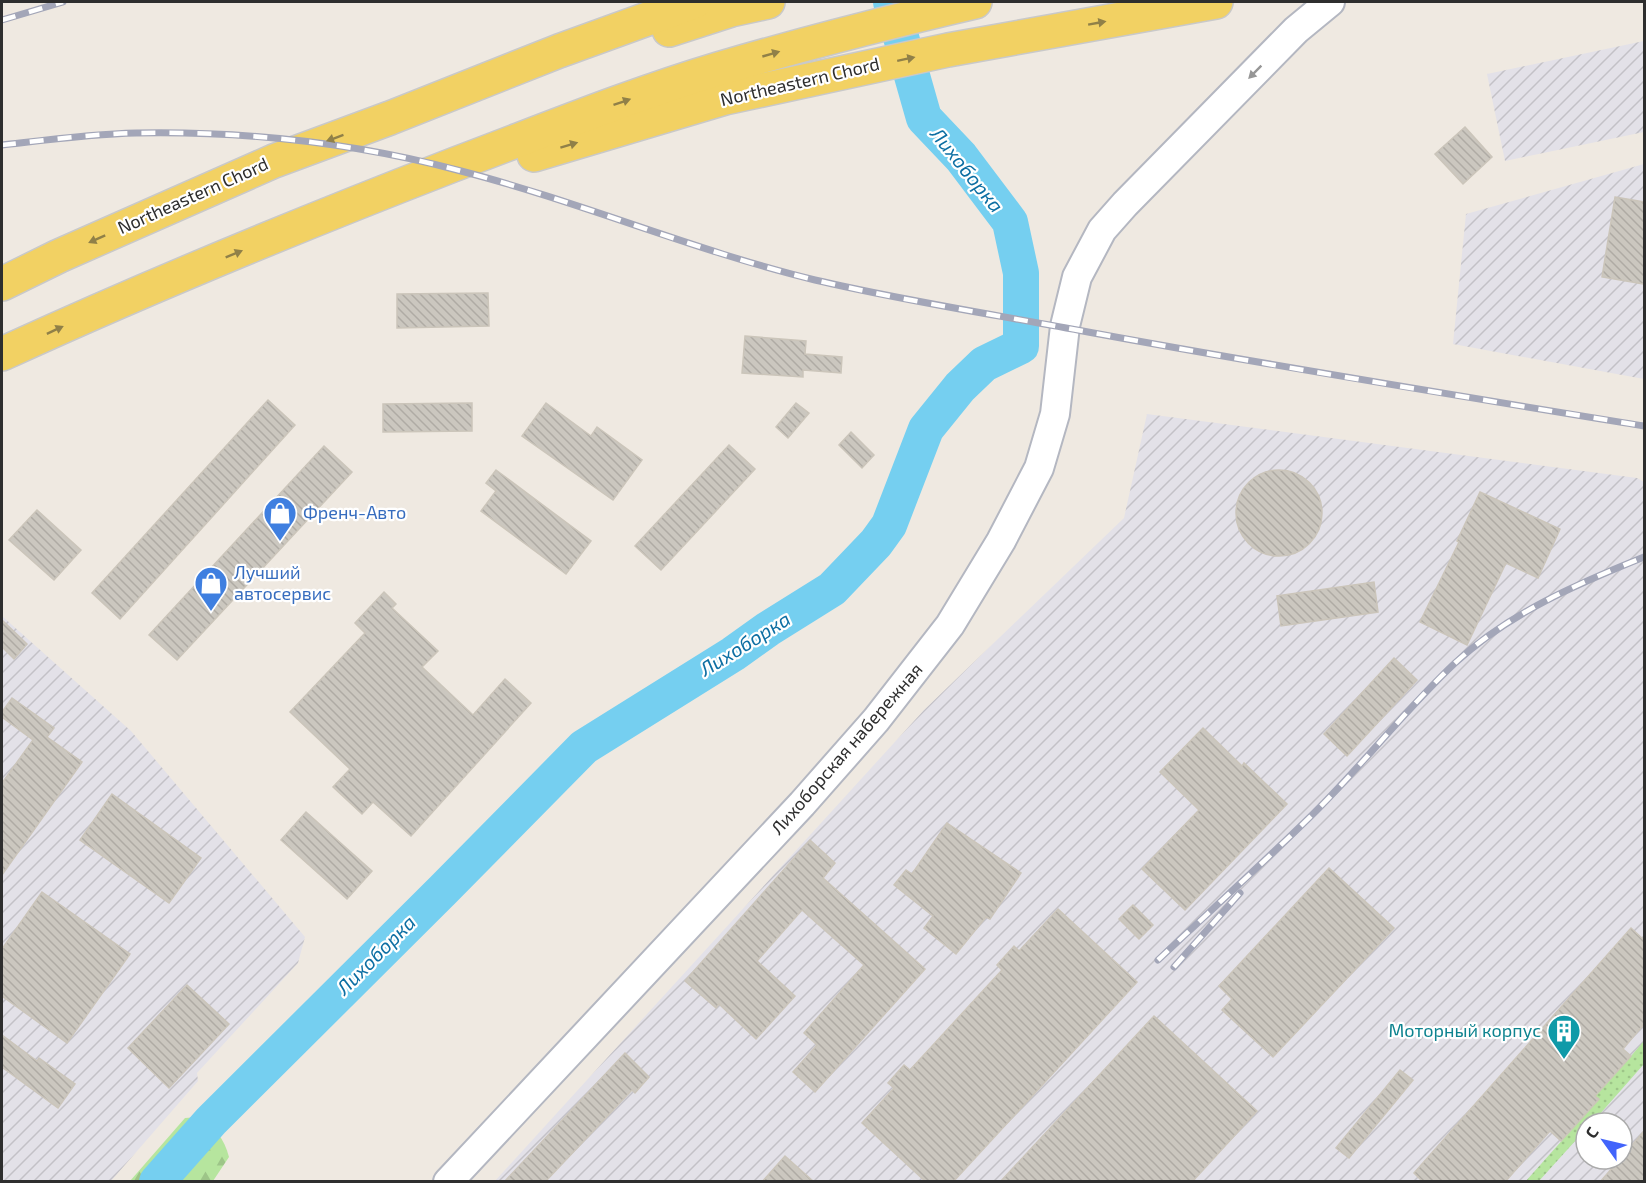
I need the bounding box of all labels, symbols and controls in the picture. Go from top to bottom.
one-way arrow [1088,18,1107,27]
one-way arrow [763,49,781,58]
street label: Northeastern Chord [718,52,881,110]
one-way arrow [896,54,915,63]
one-way arrow [1248,64,1262,79]
one-way arrow [613,96,631,106]
water label: Лихоборка [926,121,1009,217]
one-way arrow [326,134,344,143]
one-way arrow [561,140,579,149]
street label: Northeastern Chord [114,152,271,238]
one-way arrow [88,234,106,244]
one-way arrow [226,249,244,259]
one-way arrow [46,325,63,334]
shop icon: Френч-Авто [262,495,298,542]
place label: Френч-Авто [303,501,406,523]
place label: Лучший автосервис [234,561,331,604]
shop icon: Лучший автосервис [193,565,229,612]
water label: Лихоборка [694,606,794,681]
street label: Лихоборская набережная [766,658,927,839]
water label: Лихоборка [330,910,420,1000]
building icon: Моторный корпус [1546,1013,1582,1060]
place label: Моторный корпус [1389,1019,1541,1041]
north arrow [1574,1111,1634,1171]
text: С [1581,1123,1602,1142]

